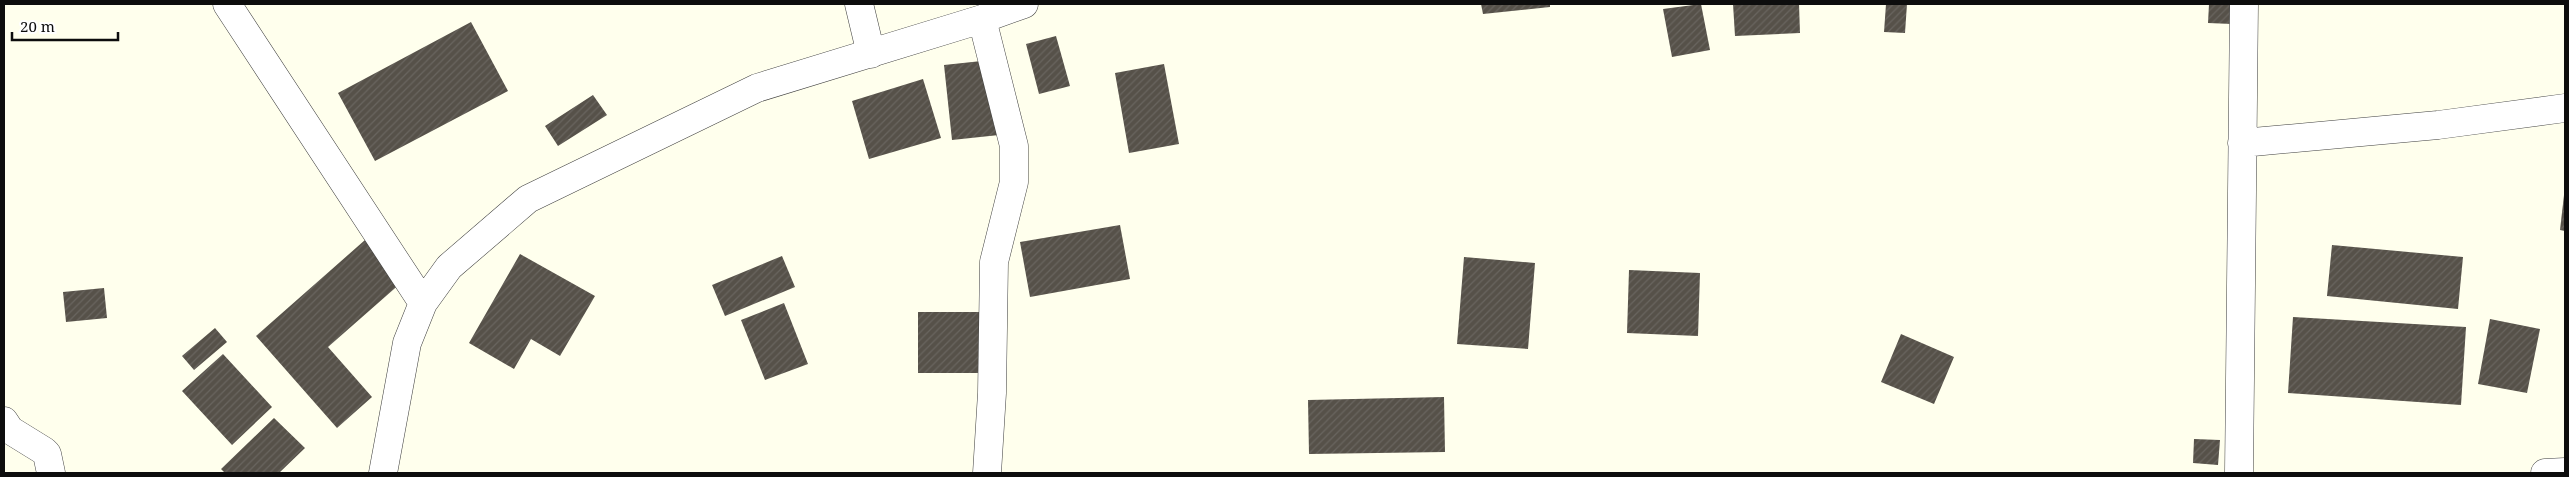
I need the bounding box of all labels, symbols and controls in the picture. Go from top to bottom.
scale bar [12,10,119,42]
text: 20 m [20,16,55,36]

